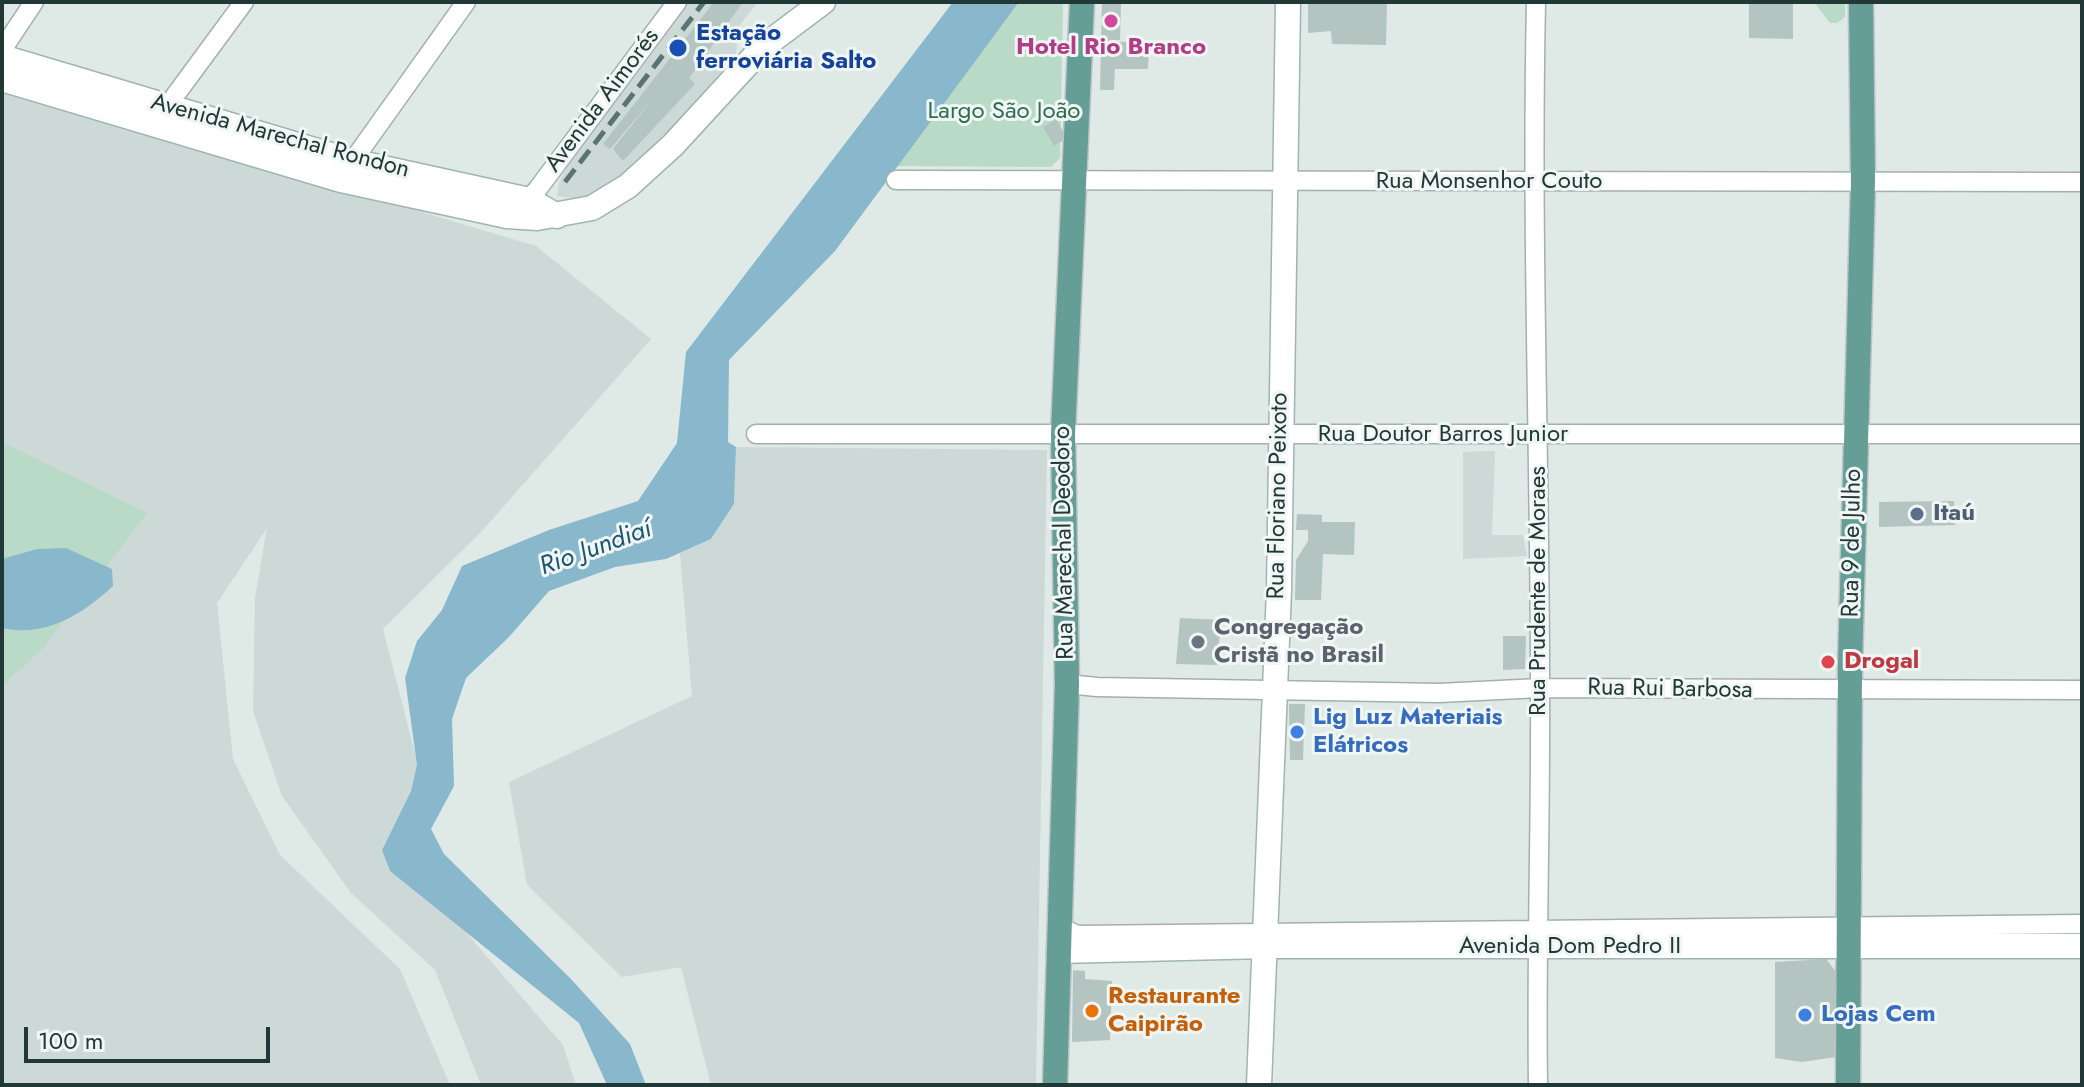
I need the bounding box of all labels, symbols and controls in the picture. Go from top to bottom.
marker: Hotel Rio Branco [1102,12,1120,30]
place label: Estação ferroviária Salto [696,20,876,76]
street label: Avenida Aimorés [540,24,666,178]
place label: Hotel Rio Branco [1016,34,1206,62]
marker: Estação ferroviária Salto [667,37,689,59]
street label: Avenida Marechal Rondon [148,89,412,185]
park label: Largo São João [928,98,1080,126]
street label: Rua Monsenhor Couto [1376,168,1602,196]
street label: Rua Floriano Peixoto [1263,392,1295,600]
street label: Rua Doutor Barros Junior [1318,421,1568,449]
street label: Rua Marechal Deodoro [1049,426,1081,660]
street label: Rua Prudente de Moraes [1525,466,1553,716]
street label: Rua 9 de Julho [1837,468,1869,618]
place label: Itaú [1933,500,1975,528]
marker: Itaú [1908,505,1926,523]
water label: Rio Jundiaí [536,514,656,584]
place label: Congregação Cristã no Brasil [1214,614,1384,670]
marker: Congregação Cristã no Brasil [1189,633,1207,651]
place label: Drogal [1844,648,1919,676]
marker: Drogal [1819,653,1837,671]
street label: Rua Rui Barbosa [1587,674,1753,706]
place label: Lig Luz Materiais Elátricos [1313,704,1503,760]
marker: Lig Luz Materiais Elátricos [1288,723,1306,741]
street label: Avenida Dom Pedro II [1459,933,1681,961]
place label: Restaurante Caipirão [1108,983,1241,1039]
place label: Lojas Cem [1821,1001,1936,1029]
marker: Restaurante Caipirão [1083,1002,1101,1020]
marker: Lojas Cem [1796,1006,1814,1024]
scale bar [28,1011,274,1061]
text: 100 m [38,1023,104,1058]

